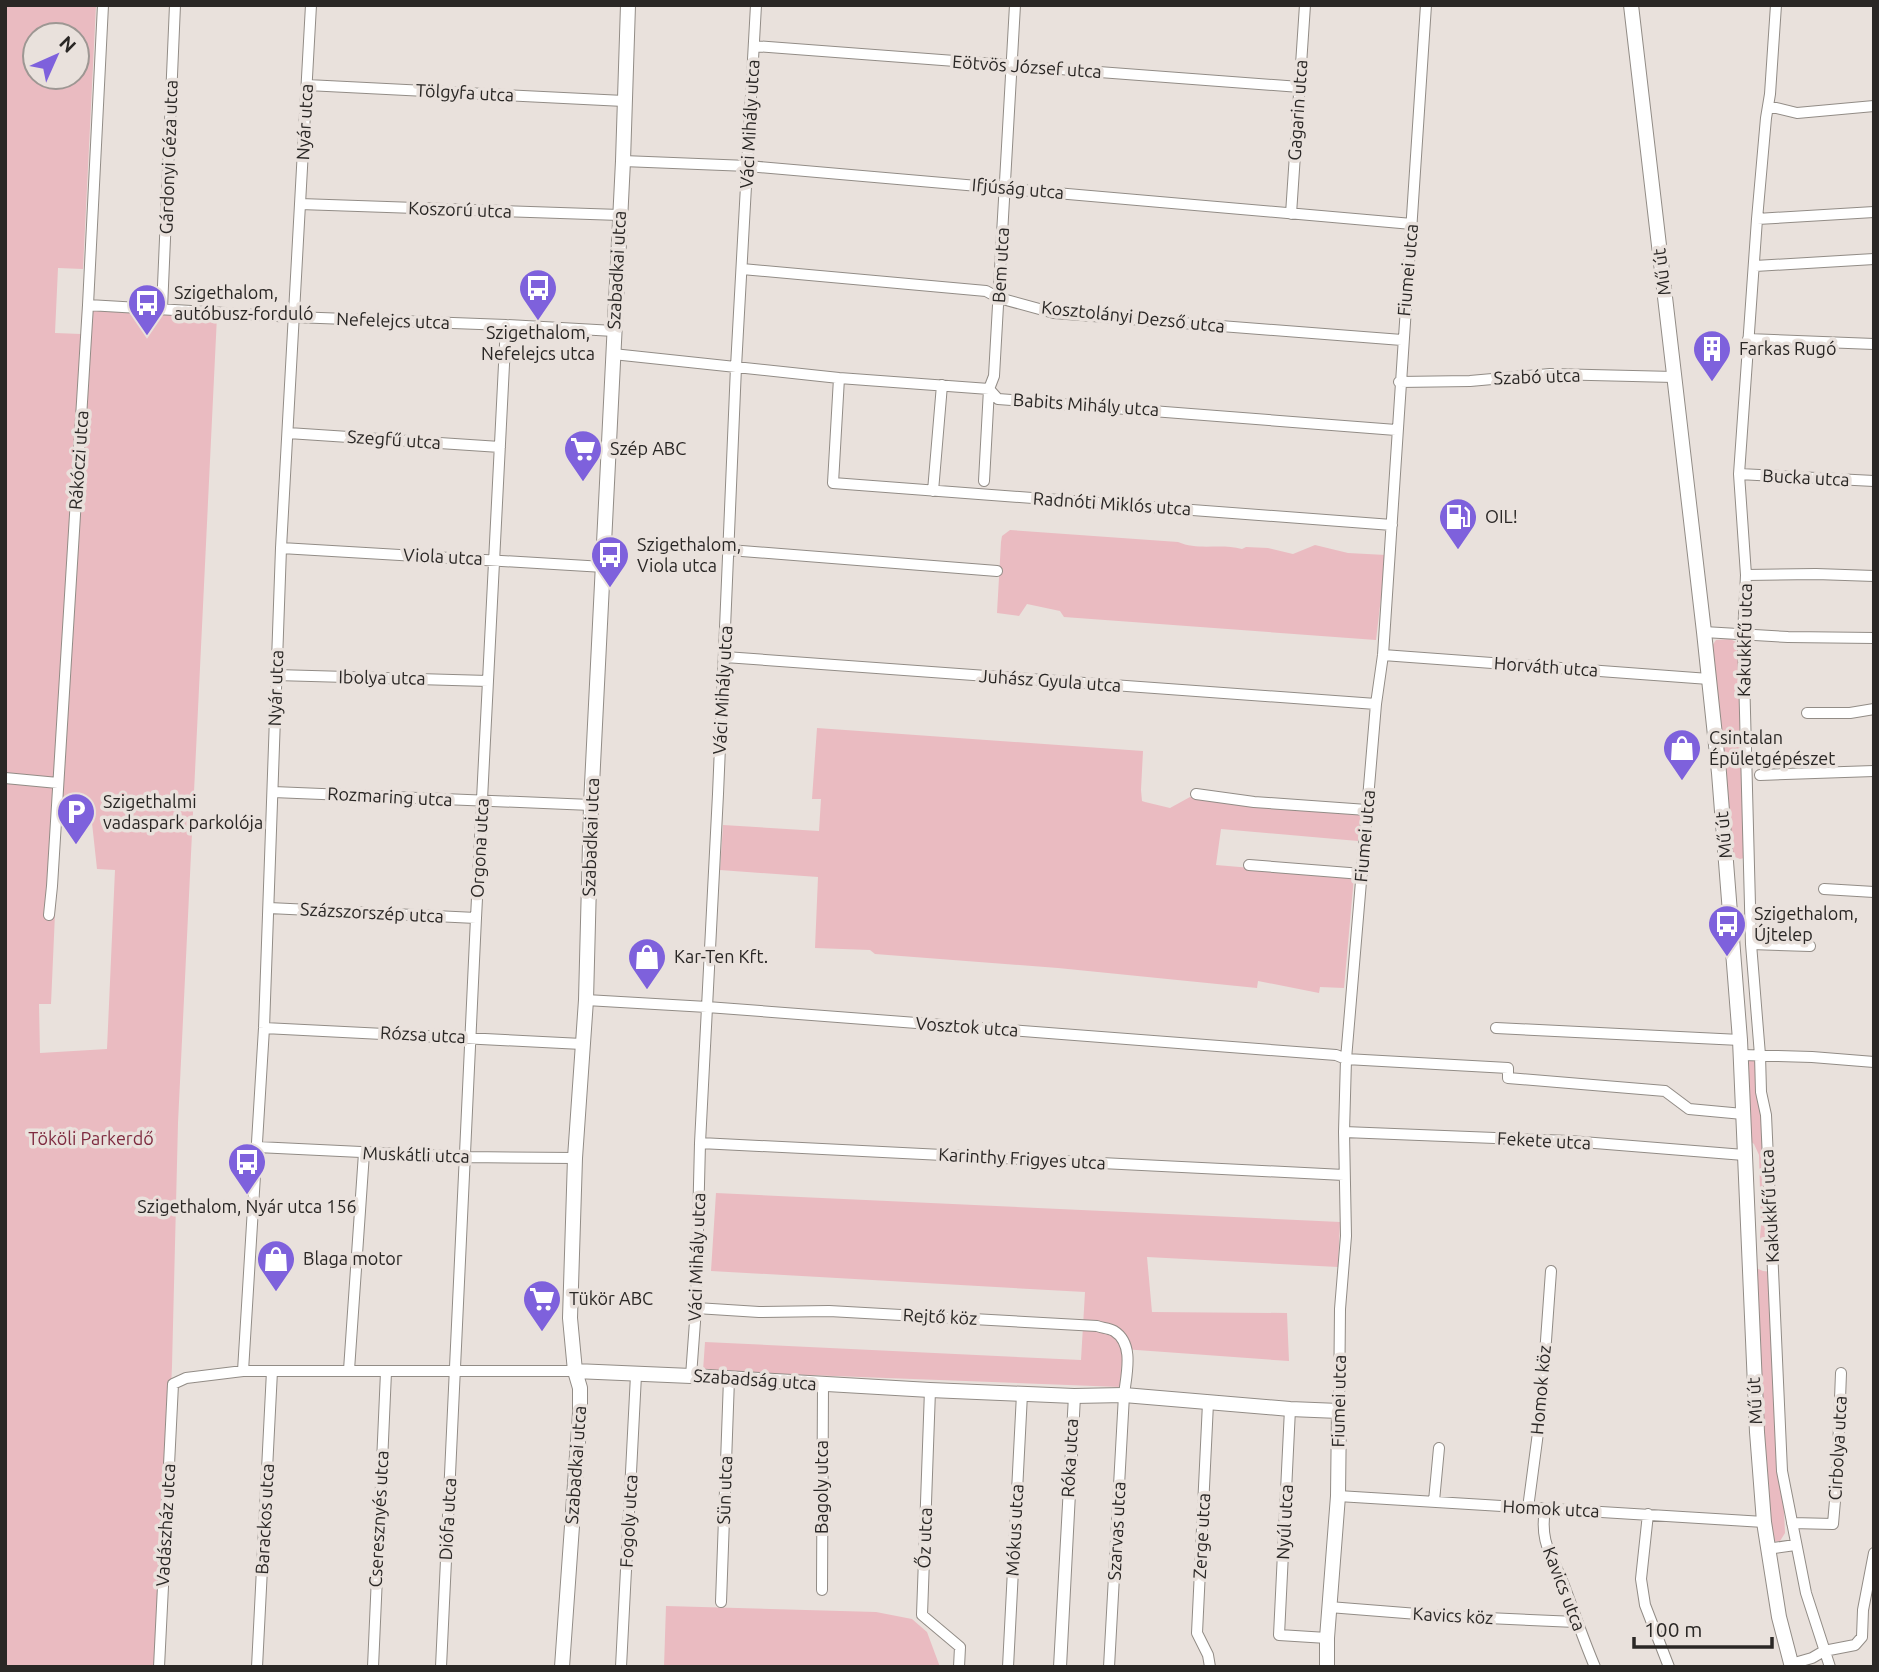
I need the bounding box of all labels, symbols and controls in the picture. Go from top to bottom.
north arrow [21,21,91,91]
text: N [55,31,81,57]
street label: Eötvös József utca [952,51,1103,81]
street label: Váci Mihály utca [736,59,762,189]
street label: Gagarin utca [1283,59,1311,161]
street label: Gárdonyi Géza utca [155,79,181,235]
street label: Tölgyfa utca [415,79,515,105]
street label: Nyár utca [292,83,316,161]
street label: Ifjúság utca [971,174,1065,202]
street label: Koszorú utca [408,197,512,221]
street label: Szabadkai utca [603,210,629,330]
street label: Fiumei utca [1393,223,1421,317]
street label: Bem utca [988,227,1012,303]
street label: Mű út [1648,247,1674,297]
bus stop icon: Szigethalom, Nefelejcs utca [517,267,559,322]
bus stop icon: Szigethalom, autóbusz-forduló [126,282,168,337]
place label: Szigethalom, autóbusz-forduló [174,282,313,323]
street label: Kosztolányi Dezső utca [1040,296,1226,336]
street label: Nefelejcs utca [336,308,450,332]
place label: Szigethalom, Nefelejcs utca [481,322,595,363]
building icon: Farkas Rugó [1691,328,1733,383]
place label: Farkas Rugó [1739,338,1837,358]
street label: Szabó utca [1493,364,1581,388]
street label: Babits Mihály utca [1012,389,1160,419]
street label: Rákóczi utca [65,409,91,510]
street label: Szegfű utca [346,426,442,452]
supermarket icon: Szép ABC [562,428,604,483]
place label: Szép ABC [610,438,686,458]
street label: Bucka utca [1762,465,1850,489]
street label: Radnóti Miklós utca [1032,487,1192,519]
fuel station icon: OIL! [1437,496,1479,551]
place label: OIL! [1485,506,1518,526]
bus stop icon: Szigethalom, Viola utca [589,534,631,589]
place label: Szigethalom, Viola utca [637,534,741,575]
street label: Viola utca [403,544,483,568]
street label: Kakukkfű utca [1733,583,1755,697]
street label: Váci Mihály utca [709,625,735,755]
street label: Nyár utca [264,649,286,727]
street label: Horváth utca [1493,652,1599,680]
street label: Juhász Gyula utca [978,665,1122,695]
street label: Ibolya utca [338,666,426,688]
shop icon: Csintalan Épületgépészet [1661,727,1703,782]
place label: Csintalan Épületgépészet [1709,727,1835,768]
street label: Szabadkai utca [578,777,602,897]
street label: Rozmaring utca [327,783,453,809]
street label: Fiumei utca [1350,789,1378,883]
parking icon: Szigethalmi vadaspark parkolója [55,791,97,846]
place label: Szigethalmi vadaspark parkolója [103,791,263,832]
street label: Orgona utca [466,797,492,898]
street label: Mű út [1711,811,1735,860]
street label: Százszorszép utca [300,898,444,926]
bus stop icon: Szigethalom, Újtelep [1706,903,1748,958]
place label: Szigethalom, Újtelep [1754,903,1858,944]
shop icon: Kar-Ten Kft. [626,936,668,991]
place label: Kar-Ten Kft. [674,946,768,966]
street label: Vosztok utca [915,1012,1019,1040]
street label: Rózsa utca [380,1022,466,1046]
park label: Tököli Parkerdő [28,1128,154,1148]
street label: Fekete utca [1497,1128,1592,1152]
bus stop icon: Szigethalom, Nyár utca 156 [226,1141,268,1196]
street label: Muskátli utca [362,1142,470,1166]
street label: Karinthy Frigyes utca [938,1144,1106,1172]
street label: Kakukkfű utca [1756,1149,1782,1263]
street label: Váci Mihály utca [684,1192,708,1322]
place label: Szigethalom, Nyár utca 156 [137,1196,357,1216]
shop icon: Blaga motor [255,1238,297,1293]
place label: Blaga motor [303,1248,403,1268]
supermarket icon: Tükör ABC [521,1278,563,1333]
place label: Tükör ABC [569,1288,653,1308]
street label: Rejtő köz [902,1304,978,1328]
street label: Homok köz [1526,1344,1554,1435]
street label: Fiumei utca [1327,1354,1349,1448]
street label: Szabadság utca [693,1365,817,1393]
street label: Mű út [1743,1377,1765,1425]
street label: Cirbolya utca [1824,1395,1850,1501]
street label: Szabadkai utca [561,1405,589,1525]
street label: Róka utca [1057,1418,1081,1498]
street label: Bagoly utca [811,1440,831,1534]
street label: Cseresznyés utca [364,1450,392,1588]
street label: Sün utca [713,1455,735,1525]
street label: Vadászház utca [152,1463,178,1587]
street label: Barackos utca [251,1463,277,1575]
street label: Fogoly utca [616,1474,640,1568]
street label: Diófa utca [435,1477,459,1561]
street label: Szarvas utca [1103,1481,1129,1581]
street label: Mókus utca [1002,1483,1026,1577]
street label: Nyúl utca [1272,1484,1296,1560]
street label: Zerge utca [1189,1492,1213,1580]
street label: Homok utca [1502,1495,1600,1521]
street label: Őz utca [912,1507,935,1569]
street label: Kavics utca [1540,1544,1590,1634]
street label: Kavics köz [1412,1603,1494,1627]
scale bar [1634,1606,1772,1650]
text: 100 m [1644,1617,1702,1641]

